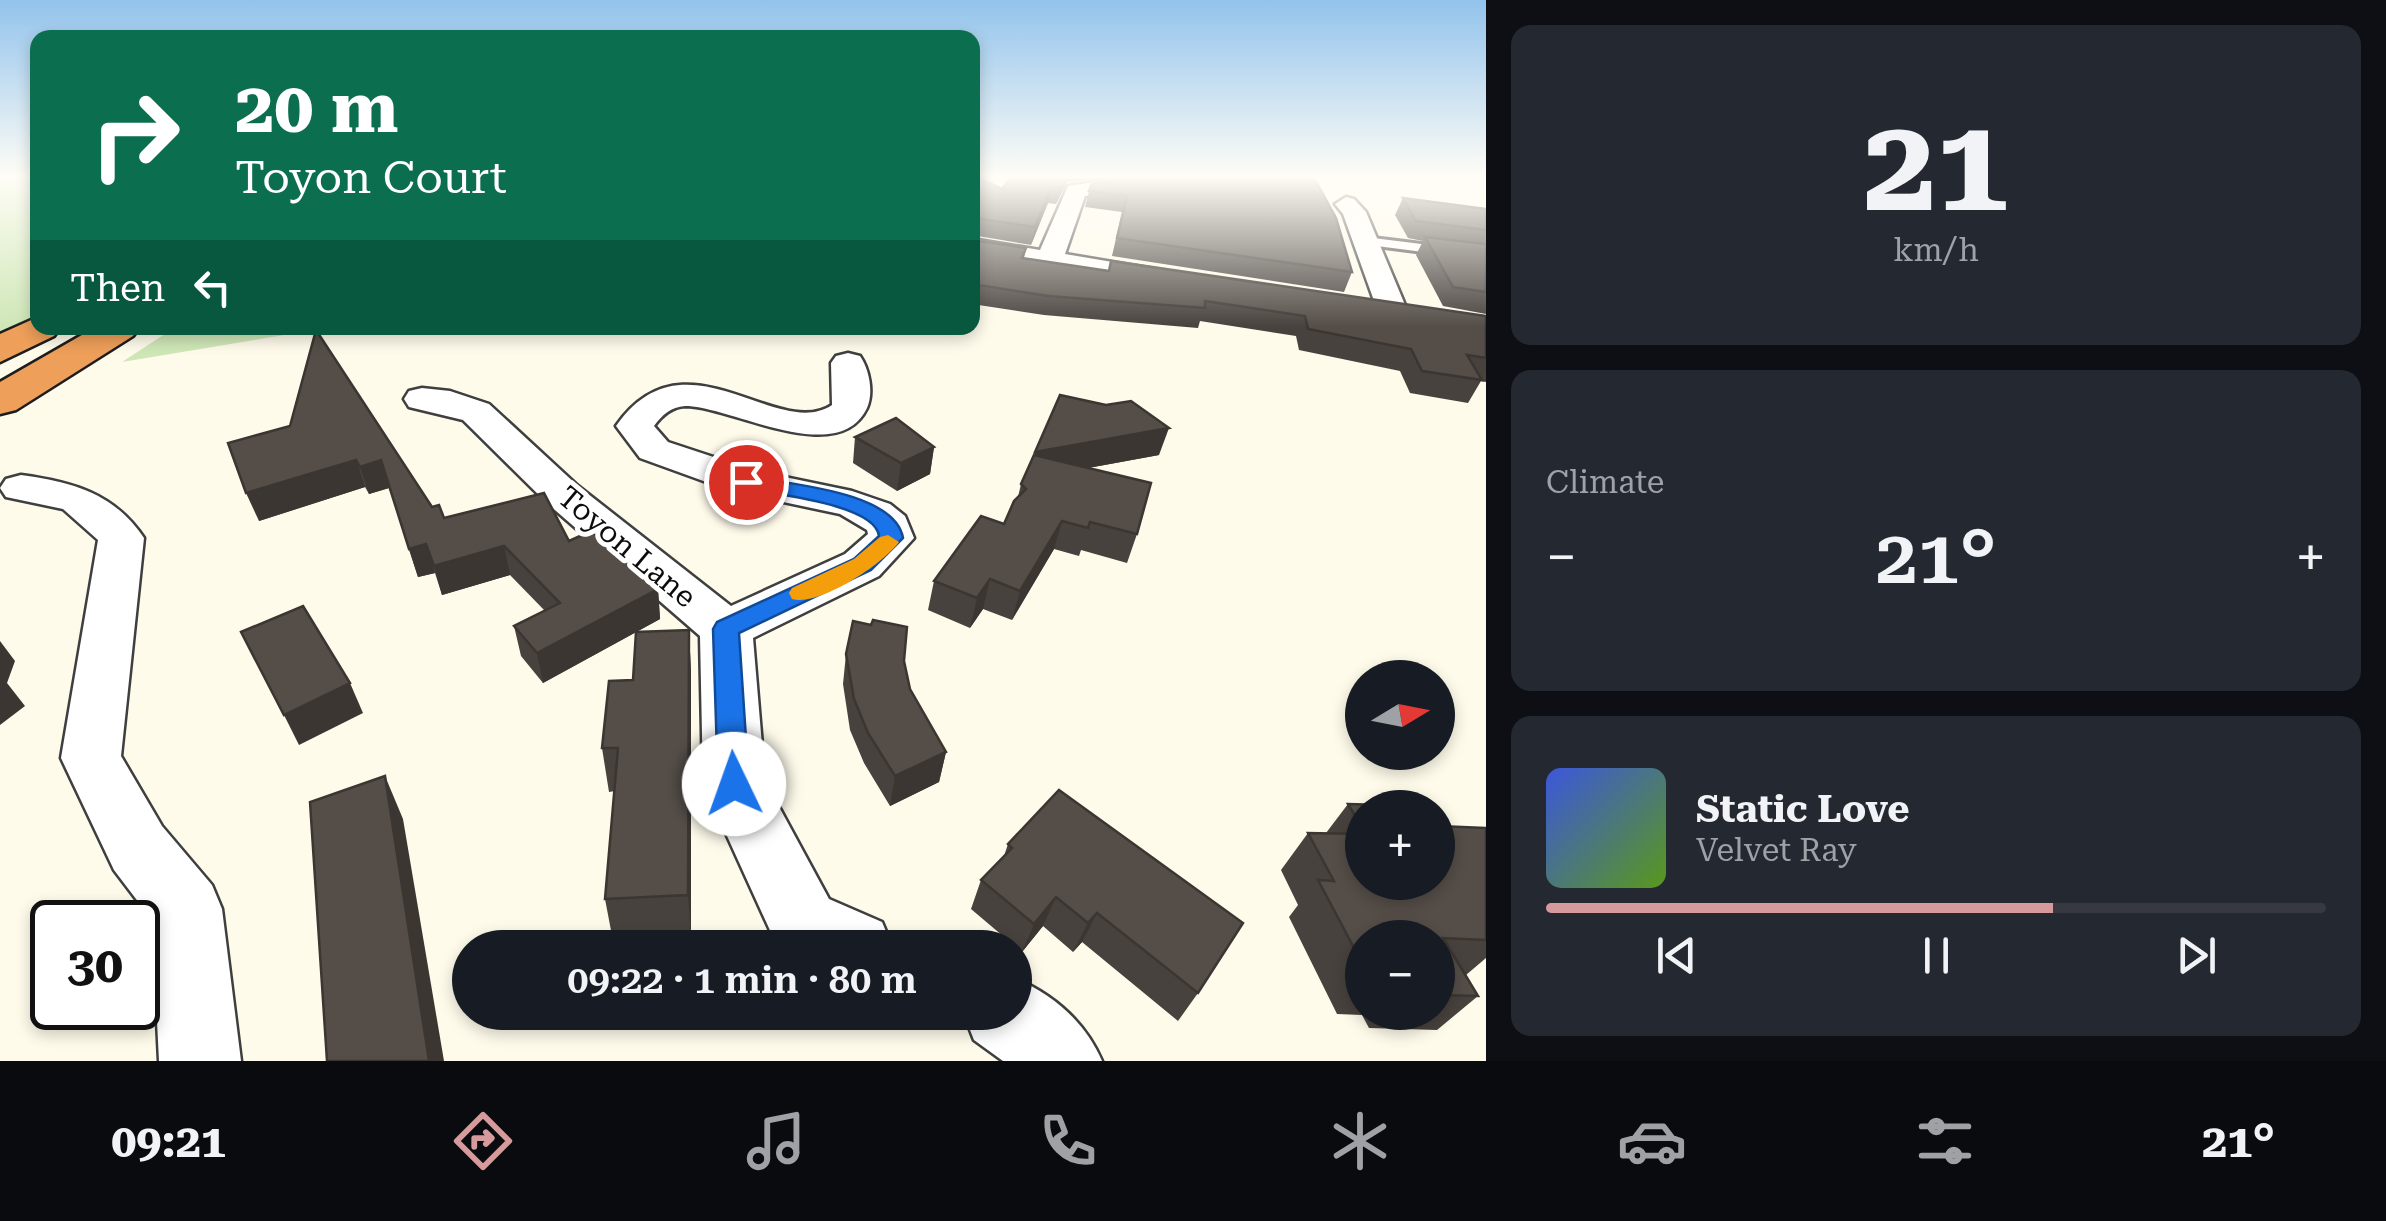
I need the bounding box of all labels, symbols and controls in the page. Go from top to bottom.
text: 20 m [235,67,399,149]
icon: right [70,70,200,200]
text: 21 [1863,89,2009,242]
text: Toyon Court [235,151,507,204]
text: km/h [1893,231,1979,269]
icon: left [185,260,240,315]
text: Then [70,266,165,310]
pin [704,440,789,525]
icon: arrive [719,455,774,510]
text: Climate [1546,463,1664,501]
street label: Toyon Lane [551,479,703,614]
text: 21° [1875,513,1997,601]
text: − [1546,525,1577,589]
text: + [2295,525,2326,589]
north arrow [1345,660,1455,770]
map controls [1345,660,1455,1030]
position arrow [682,732,786,836]
text: Static Love [1696,787,1909,831]
button: + [1345,790,1455,900]
text: Velvet Ray [1696,831,1857,869]
speed limit sign: 30 [30,900,160,1030]
button: − [1345,920,1455,1030]
icon: previous [1649,928,1704,983]
icon: pause [1909,928,1964,983]
icon: next [2169,928,2224,983]
text: 09:22 · 1 min · 80 m [567,958,917,1002]
icon: directions [448,1106,518,1176]
icon: music [741,1106,811,1176]
icon: phone [1033,1106,1103,1176]
icon: climate [1325,1106,1395,1176]
icon: car [1617,1106,1687,1176]
icon: filters [1910,1106,1980,1176]
text: 09:21 [111,1115,226,1168]
text: 21° [2202,1115,2275,1168]

